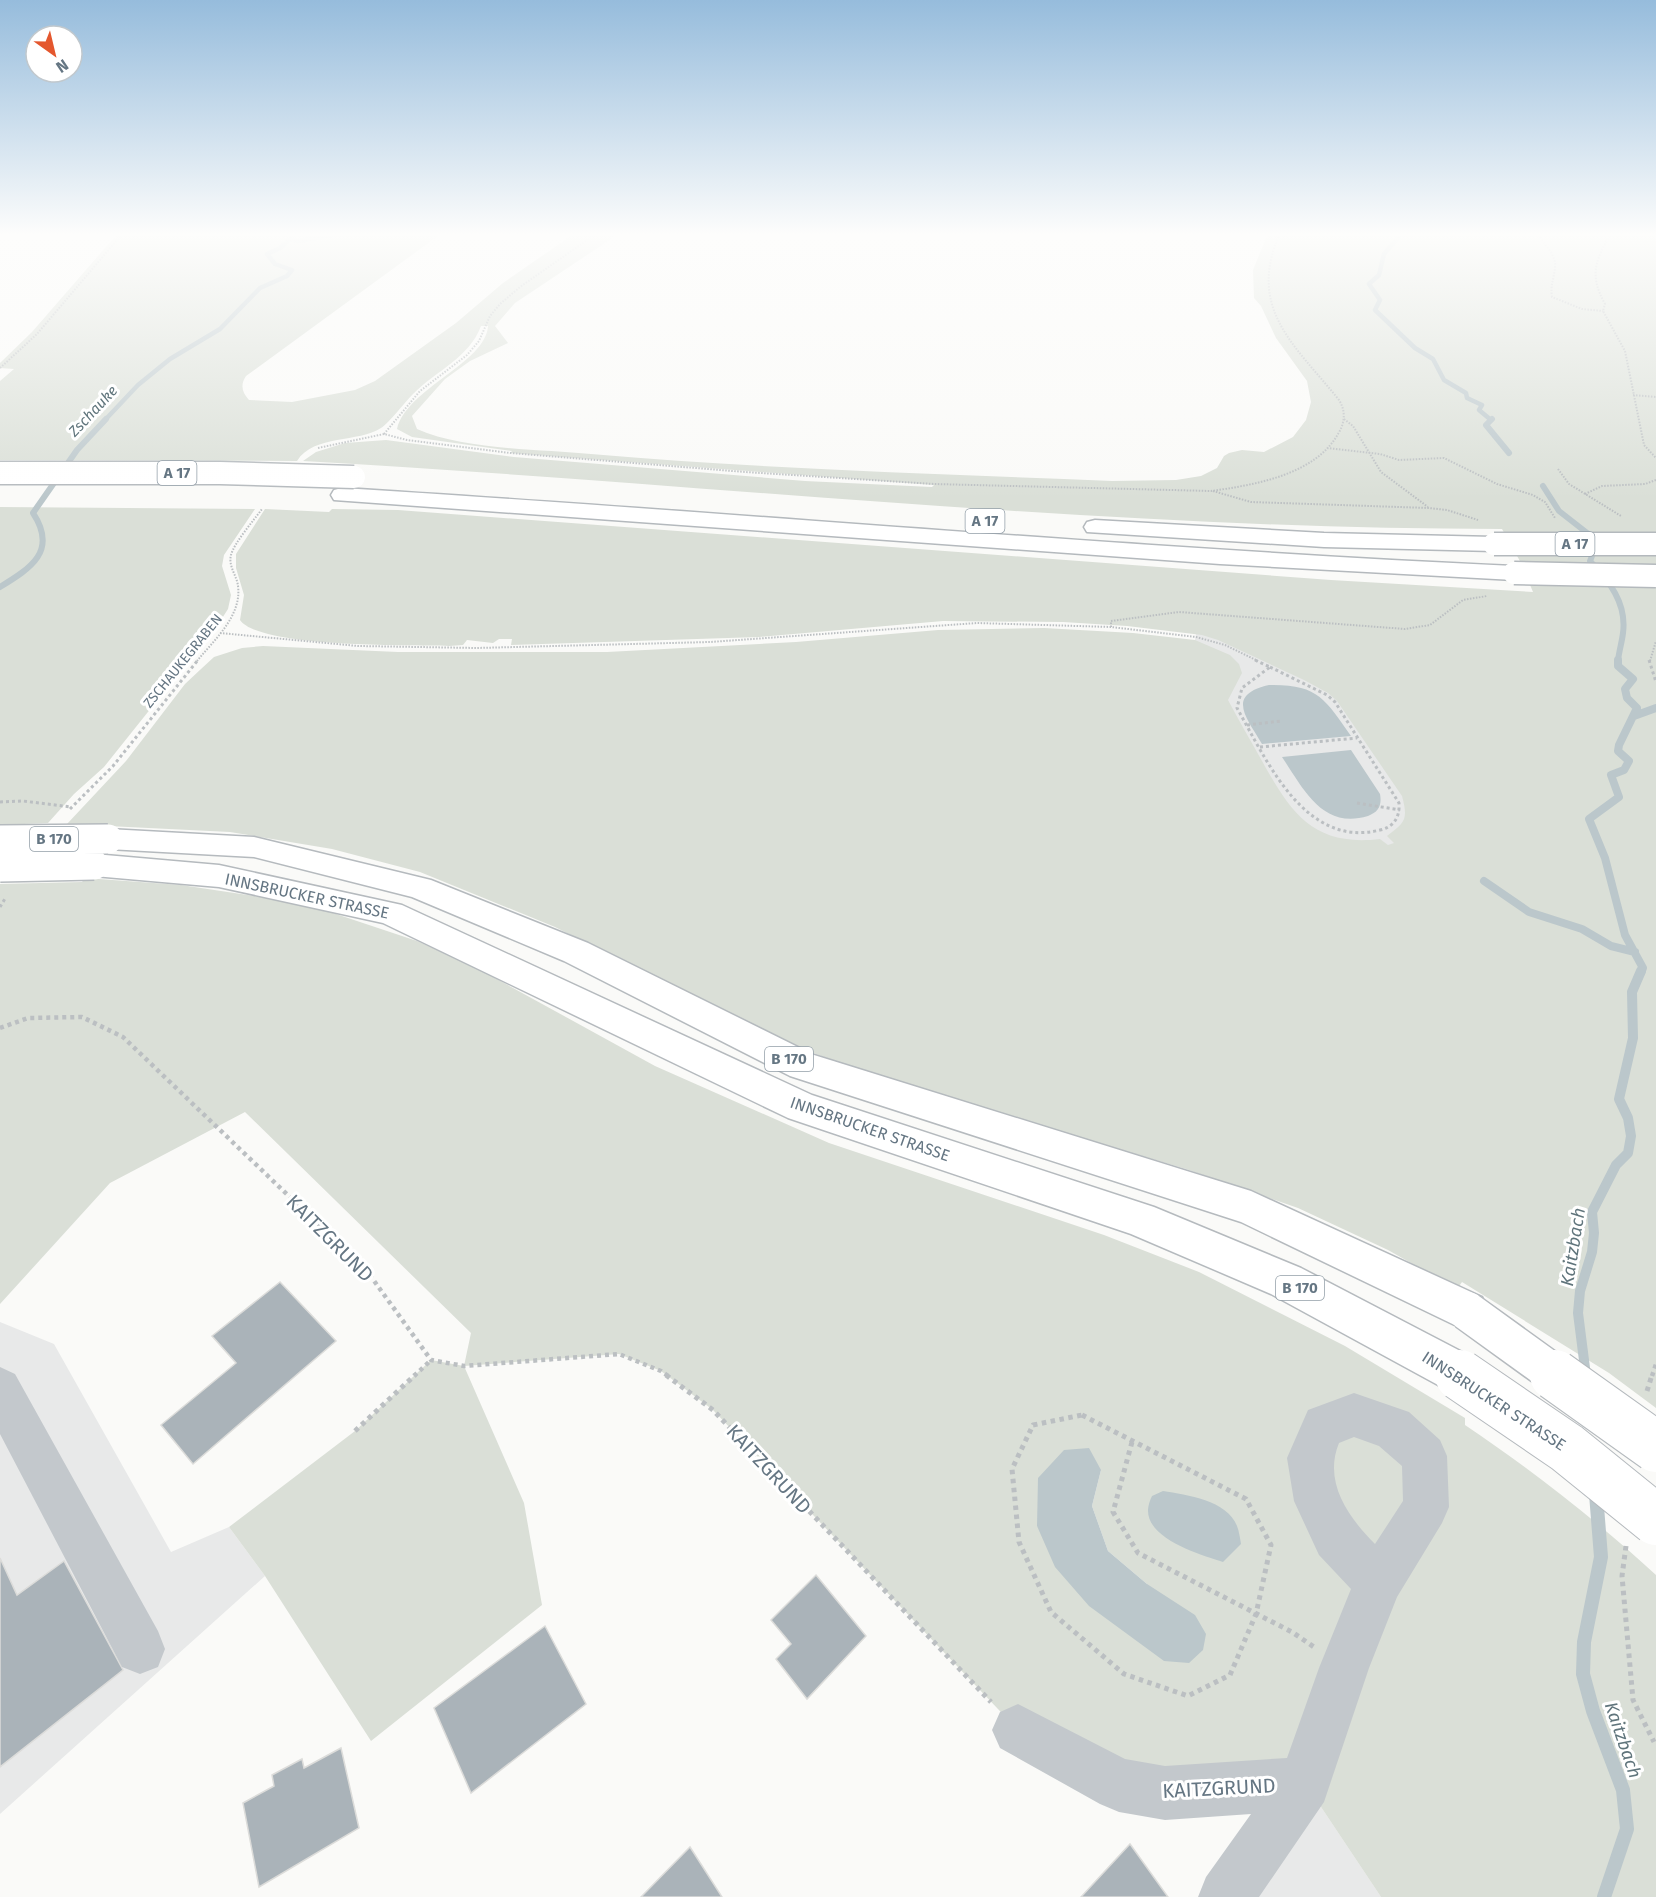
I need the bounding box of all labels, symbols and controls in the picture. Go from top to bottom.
north arrow [24,24,84,84]
text: N [52,55,72,77]
water label: Zschauke [64,382,121,441]
road number: A 17 [158,461,196,485]
road number: A 17 [966,509,1004,533]
road number: A 17 [1556,532,1594,556]
street label: ZSCHAUKEGRABEN [140,611,226,711]
road number: B 170 [30,827,78,851]
street label: INNSBRUCKER STRASSE [223,869,391,923]
road number: B 170 [765,1047,813,1071]
street label: INNSBRUCKER STRASSE [788,1093,952,1165]
street label: KAITZGRUND [281,1189,379,1287]
water label: Kaitzbach [1556,1206,1590,1288]
road number: B 170 [1276,1276,1324,1300]
street label: INNSBRUCKER STRASSE [1419,1347,1569,1455]
street label: KAITZGRUND [722,1419,816,1519]
water label: Kaitzbach [1600,1699,1646,1781]
street label: KAITZGRUND [1162,1773,1276,1803]

